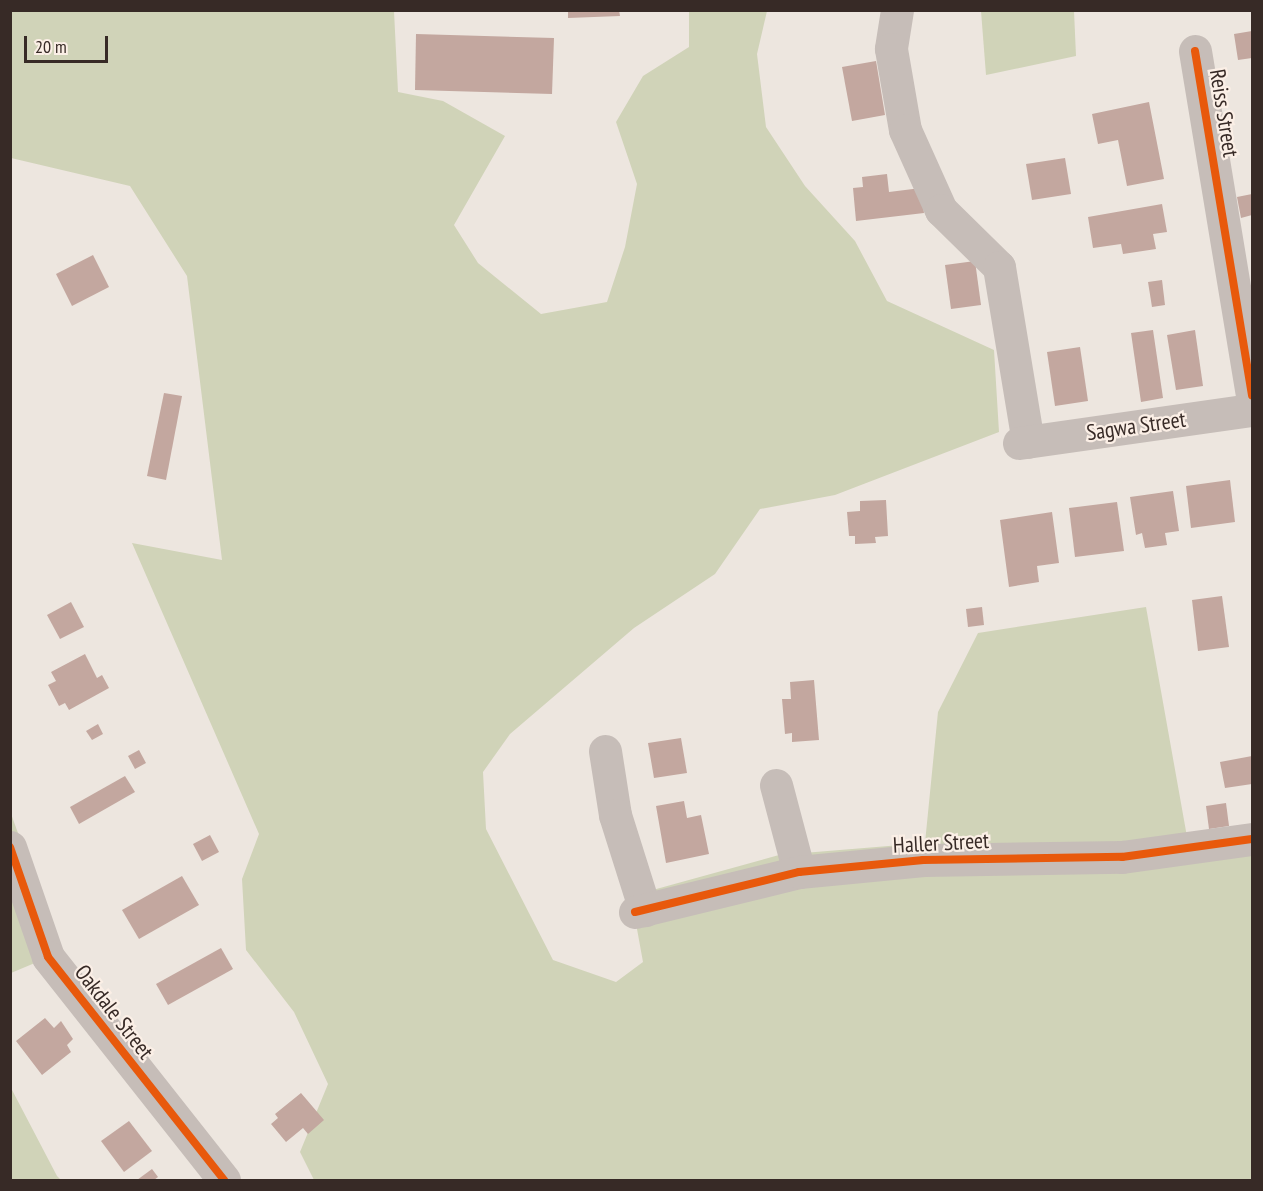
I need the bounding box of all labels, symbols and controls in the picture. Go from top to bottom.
scale bar [27,24,111,62]
text: 20 m [35,35,67,58]
street label: Reiss Street [1204,67,1244,159]
street label: Sagwa Street [1085,406,1187,446]
street label: Haller Street [892,827,990,859]
street label: Oakdale Street [69,960,159,1064]

